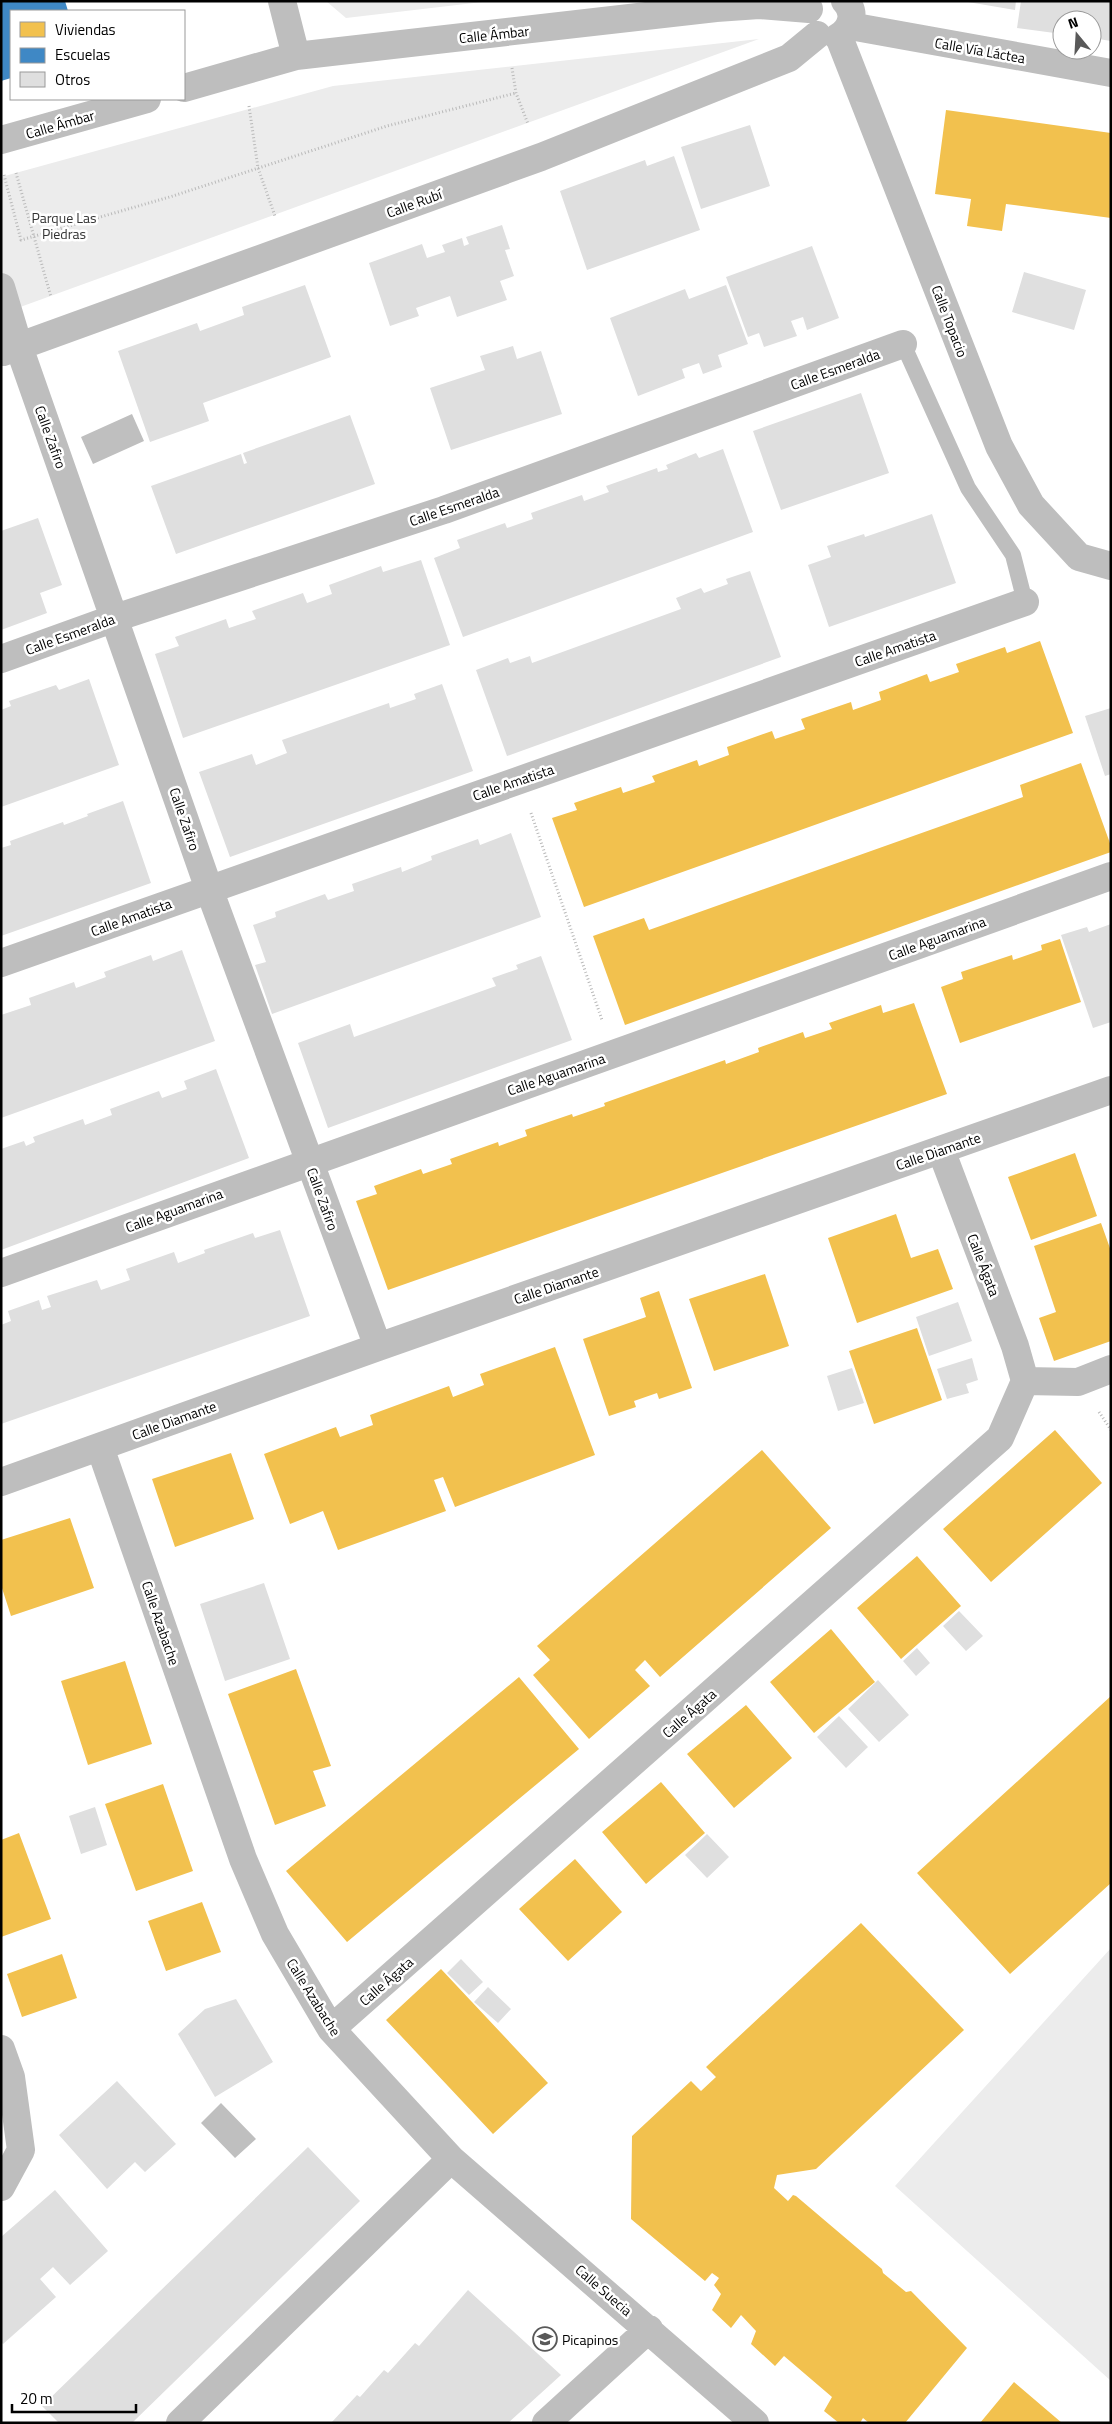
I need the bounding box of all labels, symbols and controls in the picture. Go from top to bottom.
legend [10,10,185,100]
north arrow [1052,10,1102,60]
text: N [1065,11,1081,34]
text: Viviendas [55,18,116,41]
street label: Calle Ámbar [458,20,530,48]
street label: Calle Vía Láctea [933,32,1027,68]
text: Escuelas [55,43,110,66]
text: Otros [55,68,90,91]
street label: Calle Ámbar [23,104,97,144]
street label: Calle Rubí [383,183,446,223]
park label: Parque Las Piedras [31,207,97,244]
street label: Calle Topacio [927,282,973,360]
street label: Calle Esmeralda [787,343,883,395]
street label: Calle Zafiro [30,403,72,471]
street label: Calle Esmeralda [406,481,502,531]
street label: Calle Esmeralda [22,608,118,660]
street label: Calle Amatista [852,624,938,672]
street label: Calle Amatista [470,758,556,806]
street label: Calle Zafiro [164,785,206,853]
street label: Calle Amatista [88,893,174,941]
street label: Calle Aguamarina [885,911,989,965]
street label: Calle Aguamarina [504,1047,608,1101]
street label: Calle Diamante [893,1127,983,1175]
street label: Calle Zafiro [302,1165,344,1233]
street label: Calle Aguamarina [122,1183,226,1237]
street label: Calle Ágata [962,1231,1006,1299]
street label: Calle Diamante [511,1261,601,1309]
street label: Calle Diamante [129,1395,219,1445]
street label: Calle Azabache [137,1578,185,1668]
street label: Calle Ágata [657,1684,721,1742]
street label: Calle Ágata [354,1952,418,2010]
street label: Calle Azabache [282,1954,346,2040]
street label: Calle Suecia [571,2259,637,2321]
school or university icon: Picapinos [532,2326,558,2352]
place label: Picapinos [562,2329,618,2350]
scale bar [12,2382,136,2414]
text: 20 m [20,2387,53,2410]

